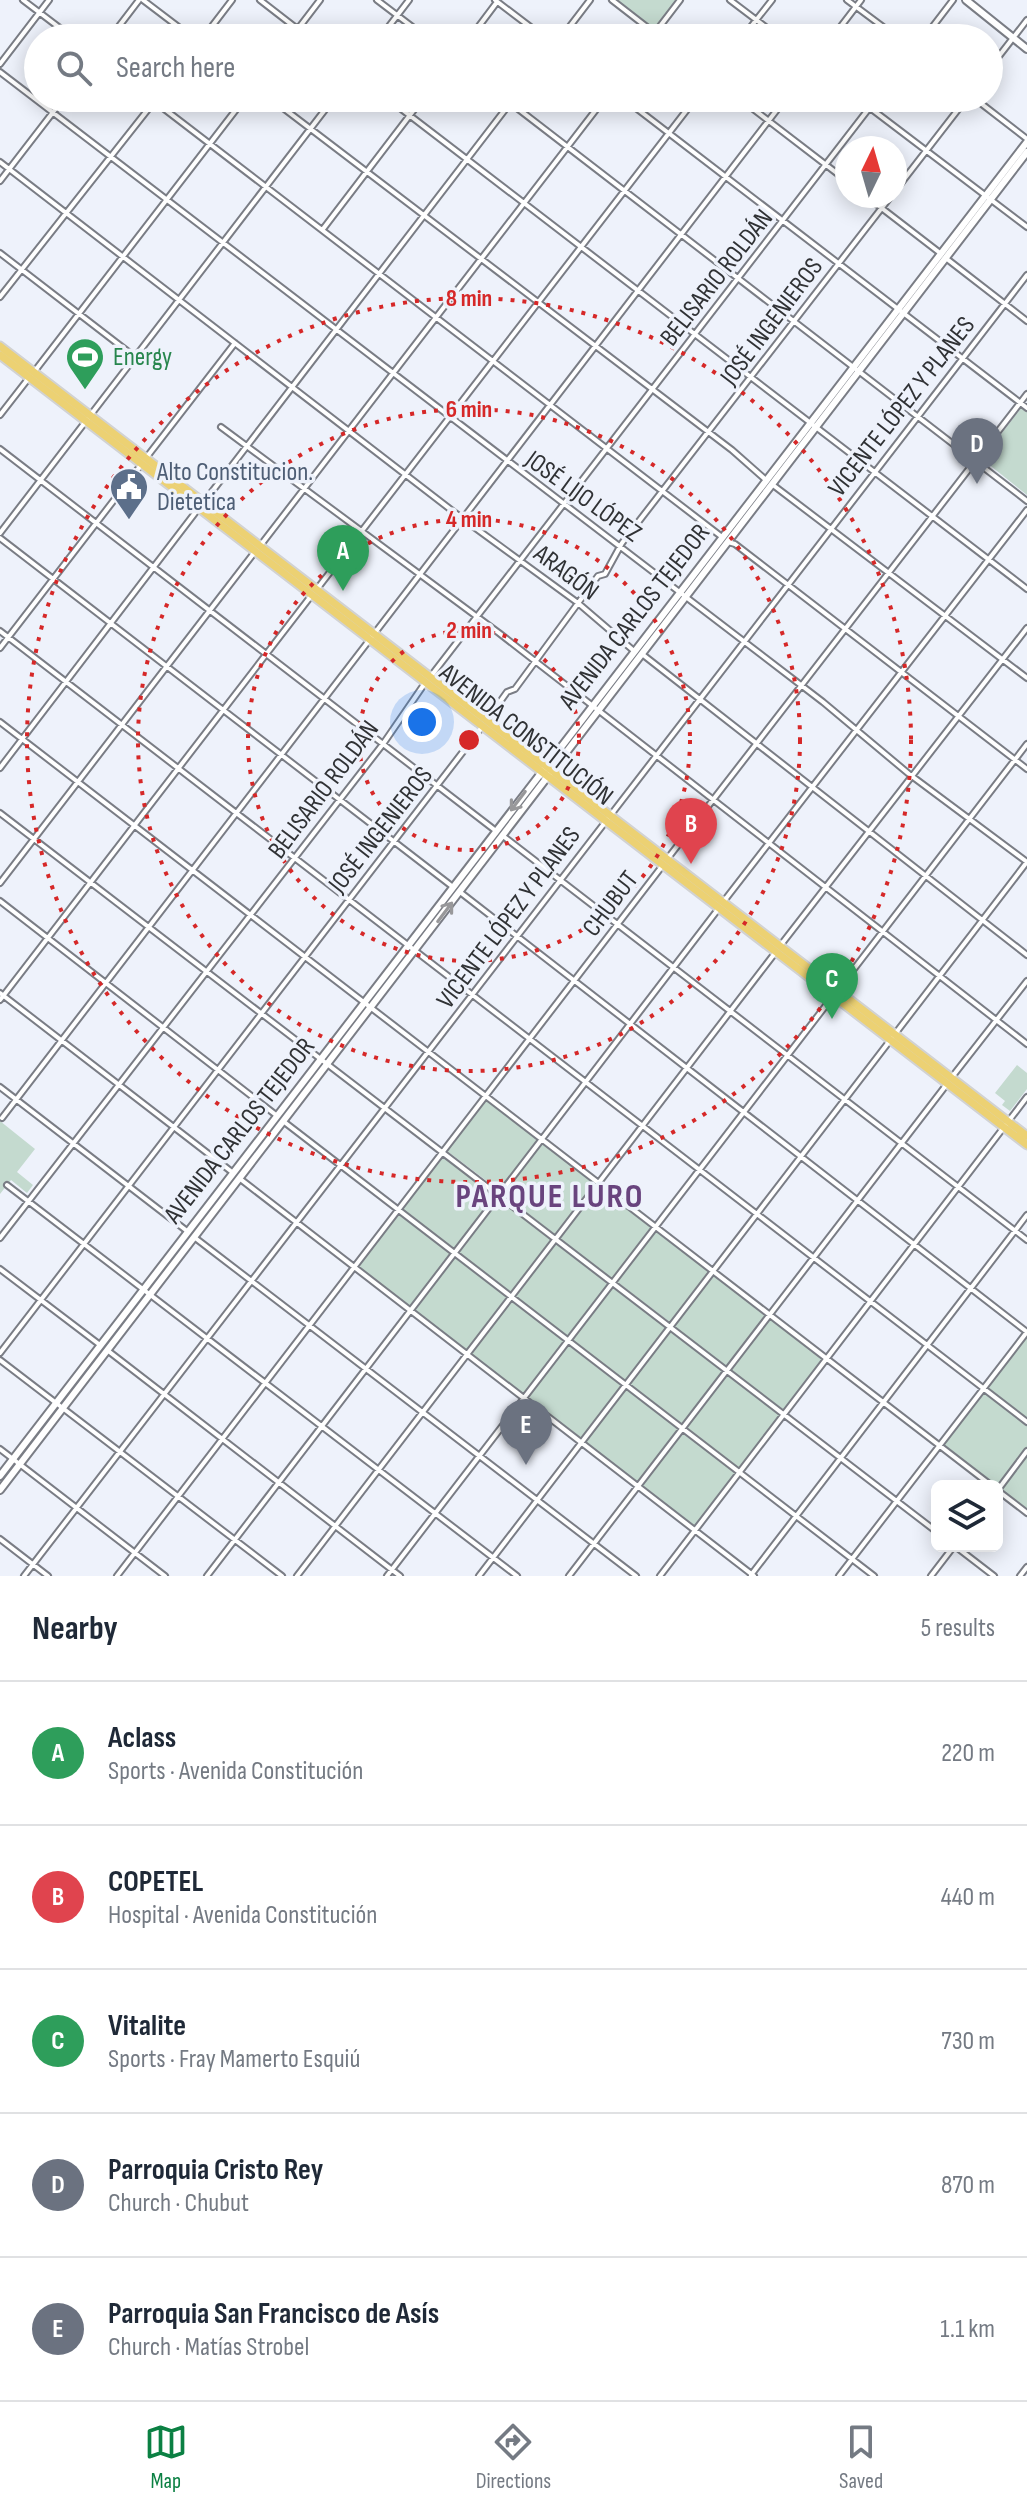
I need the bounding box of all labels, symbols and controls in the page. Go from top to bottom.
search box [24,24,1003,112]
icon: search [52,46,96,90]
text: Search here [116,50,235,86]
north arrow [835,136,907,208]
street label: BELISARIO ROLDÁN [654,204,780,352]
street label: JOSÉ INGENIEROS [714,252,830,392]
text: 8 min [446,284,492,313]
street label: VICENTE LÓPEZ Y PLANES [822,311,982,503]
sports icon: Energy [64,336,106,391]
place label: Energy [113,342,172,373]
text: 6 min [446,395,492,424]
pin: D [951,418,1003,484]
street label: JOSÉ LIJO LÓPEZ [518,444,647,550]
place label: Alto Constitucion. Dietetica [156,457,313,518]
public building icon: Alto Constitucion. Dietetica [108,466,150,521]
text: 4 min [446,505,492,534]
street label: AVENIDA CARLOS TEJEDOR [552,518,717,717]
pin: A [317,525,369,591]
street label: ARAGÓN [527,538,604,607]
text: 2 min [446,616,492,645]
street label: AVENIDA CONSTITUCIÓN [432,657,619,812]
your location [402,702,442,742]
street label: BELISARIO ROLDÁN [262,715,386,865]
centre of rings [455,726,483,754]
street label: JOSÉ INGENIEROS [322,761,440,900]
one-way arrow [510,790,527,811]
pin: B [665,798,717,864]
street label: VICENTE LÓPEZ Y PLANES [431,821,587,1015]
street label: CHUBUT [576,865,646,943]
one-way arrow [437,901,454,923]
pin: C [806,953,858,1019]
street label: AVENIDA CARLOS TEJEDOR [157,1032,322,1231]
district label: PARQUE LURO [456,1176,644,1217]
pin: E [500,1399,552,1465]
map controls [931,1480,1003,1552]
button: layers [931,1480,1003,1552]
text: Nearby [32,1608,118,1649]
text: 5 results [921,1613,995,1644]
text: Aclass [108,1720,176,1756]
text: A [52,1738,64,1769]
text: 220 m [941,1738,995,1769]
text: Sports · Avenida Constitución [108,1756,363,1787]
text: COPETEL [108,1864,203,1900]
text: B [52,1882,64,1913]
text: 440 m [941,1882,995,1913]
text: Hospital · Avenida Constitución [108,1900,377,1931]
text: Vitalite [108,2008,186,2044]
text: C [51,2026,65,2057]
text: 730 m [941,2026,995,2057]
text: Sports · Fray Mamerto Esquiú [108,2044,360,2075]
text: Parroquia Cristo Rey [108,2152,323,2188]
text: D [51,2170,65,2201]
text: 870 m [941,2170,995,2201]
text: Church · Chubut [108,2188,249,2219]
text: Parroquia San Francisco de Asís [108,2296,439,2332]
text: E [52,2314,64,2345]
text: 1.1 km [940,2314,995,2345]
text: Church · Matías Strobel [108,2332,309,2363]
tab: Map [144,2420,188,2495]
tab: Directions [476,2420,551,2495]
tab: Saved [839,2420,883,2495]

